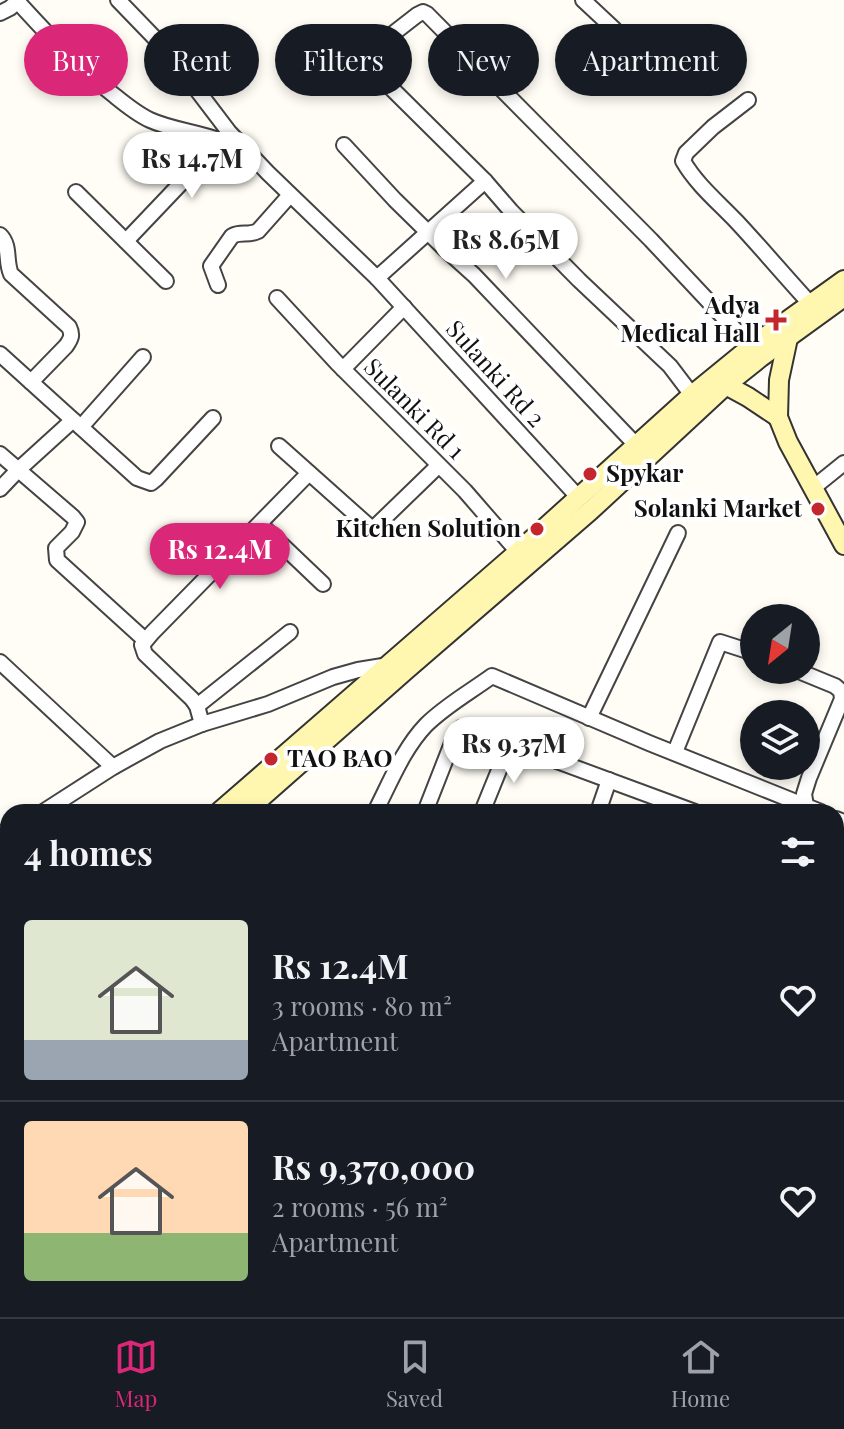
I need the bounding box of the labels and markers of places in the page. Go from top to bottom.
pin: Rs 14.7M [109,132,275,200]
pin: Rs 8.65M [423,213,589,281]
place label: Adya Medical Hall [620,288,761,348]
marker: Adya Medical Hall [767,311,785,329]
place label: Spykar [606,456,684,488]
marker: Spykar [581,465,599,483]
place label: Solanki Market [634,491,803,523]
marker: Solanki Market [809,500,827,518]
place label: Kitchen Solution [336,511,521,543]
marker: Kitchen Solution [528,520,546,538]
pin: Rs 12.4M [137,523,303,591]
pin: Rs 9.37M [431,717,597,785]
place label: TAO BAO [287,741,393,773]
marker: TAO BAO [262,750,280,768]

